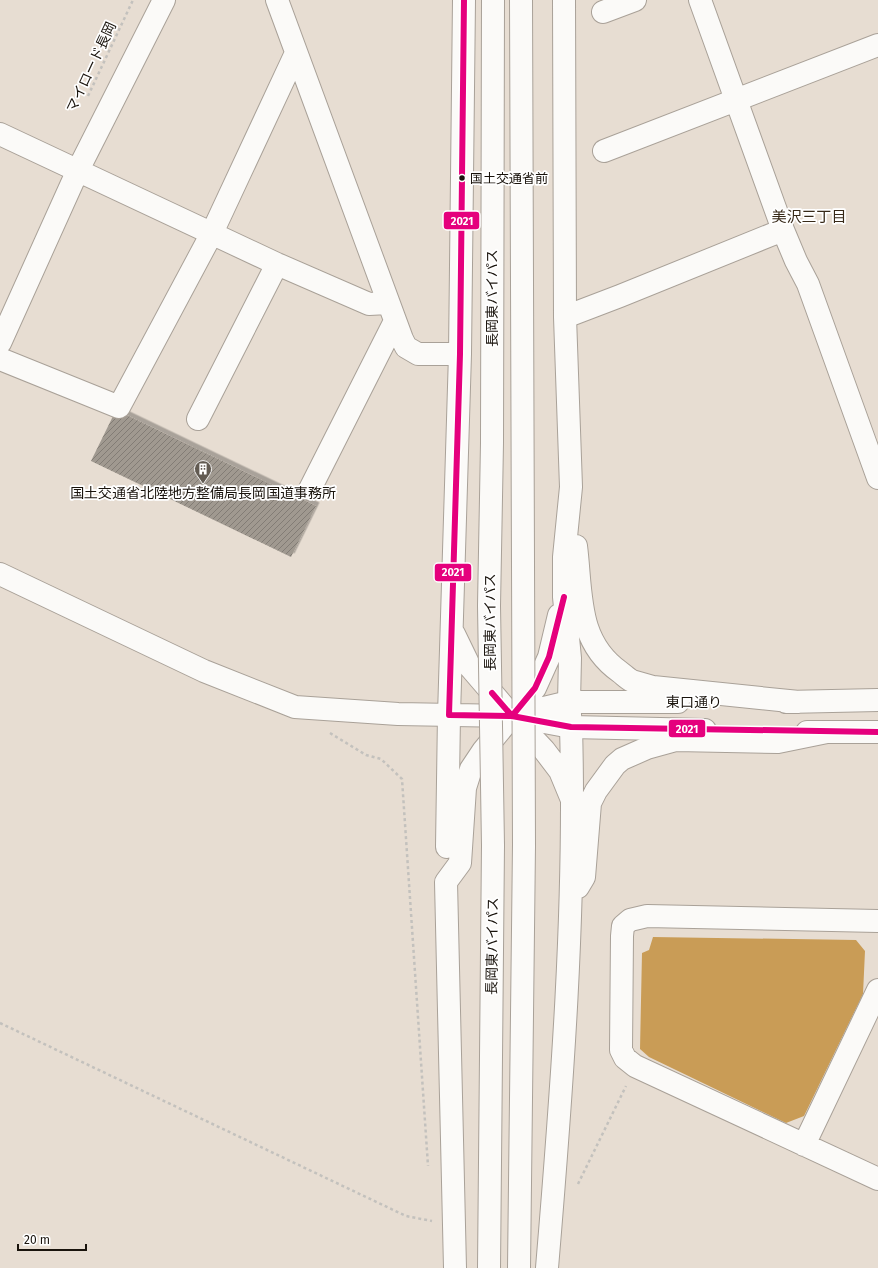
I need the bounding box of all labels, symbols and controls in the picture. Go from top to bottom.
street label: マイロード長岡 [63,19,120,115]
place label: 国土交通省前 [470,171,548,186]
marker: 国土交通省前 [457,173,467,183]
district label: 美沢三丁目 [771,208,847,226]
line badge: 2021 [443,211,480,230]
text: 2021 [451,215,473,228]
street label: 長岡東バイパス [484,249,501,347]
building icon: 国土交通省北陸地方整備局長岡国道事務所 [193,459,213,484]
place label: 国土交通省北陸地方整備局長岡国道事務所 [70,485,336,502]
line badge: 2021 [434,563,472,582]
text: 2021 [442,566,464,579]
street label: 長岡東バイパス [482,573,499,671]
street label: 東口通り [666,694,722,711]
line badge: 2021 [668,719,706,738]
text: 2021 [676,723,698,736]
street label: 長岡東バイパス [483,897,502,995]
scale bar [18,1226,86,1252]
text: 20 m [24,1233,50,1247]

